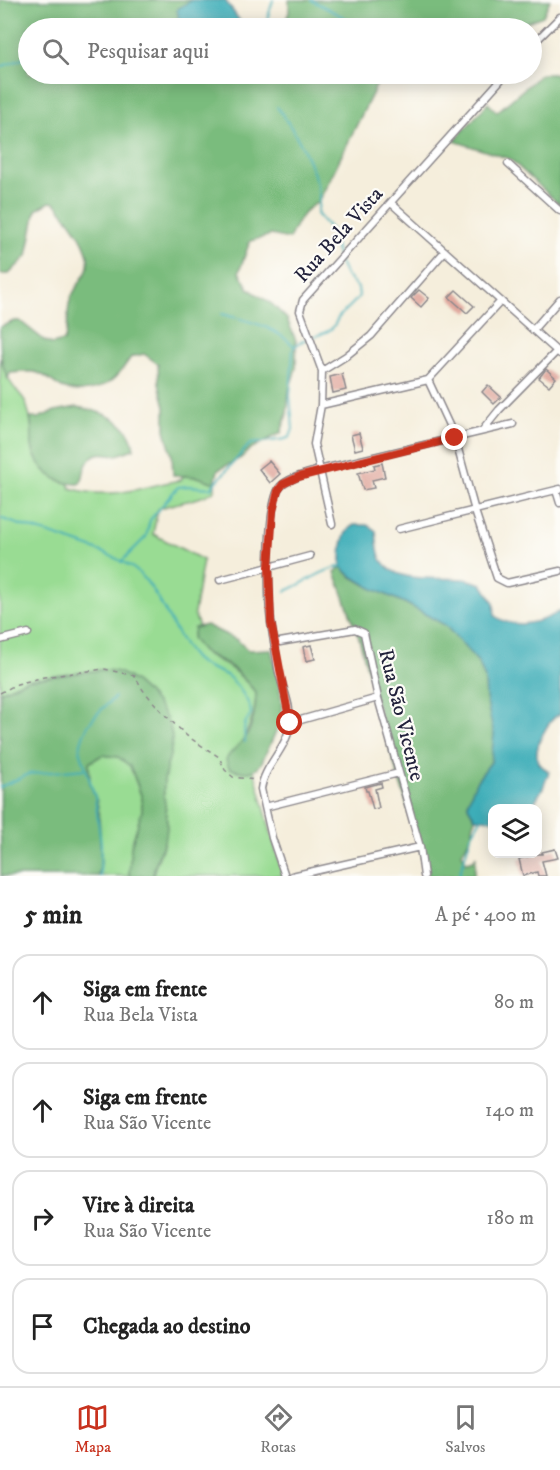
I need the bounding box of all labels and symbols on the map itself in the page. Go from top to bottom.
street label: Rua Bela Vista [289,181,389,288]
route end [441,424,467,450]
street label: Rua São Vicente [372,646,430,784]
route start [276,709,302,735]

